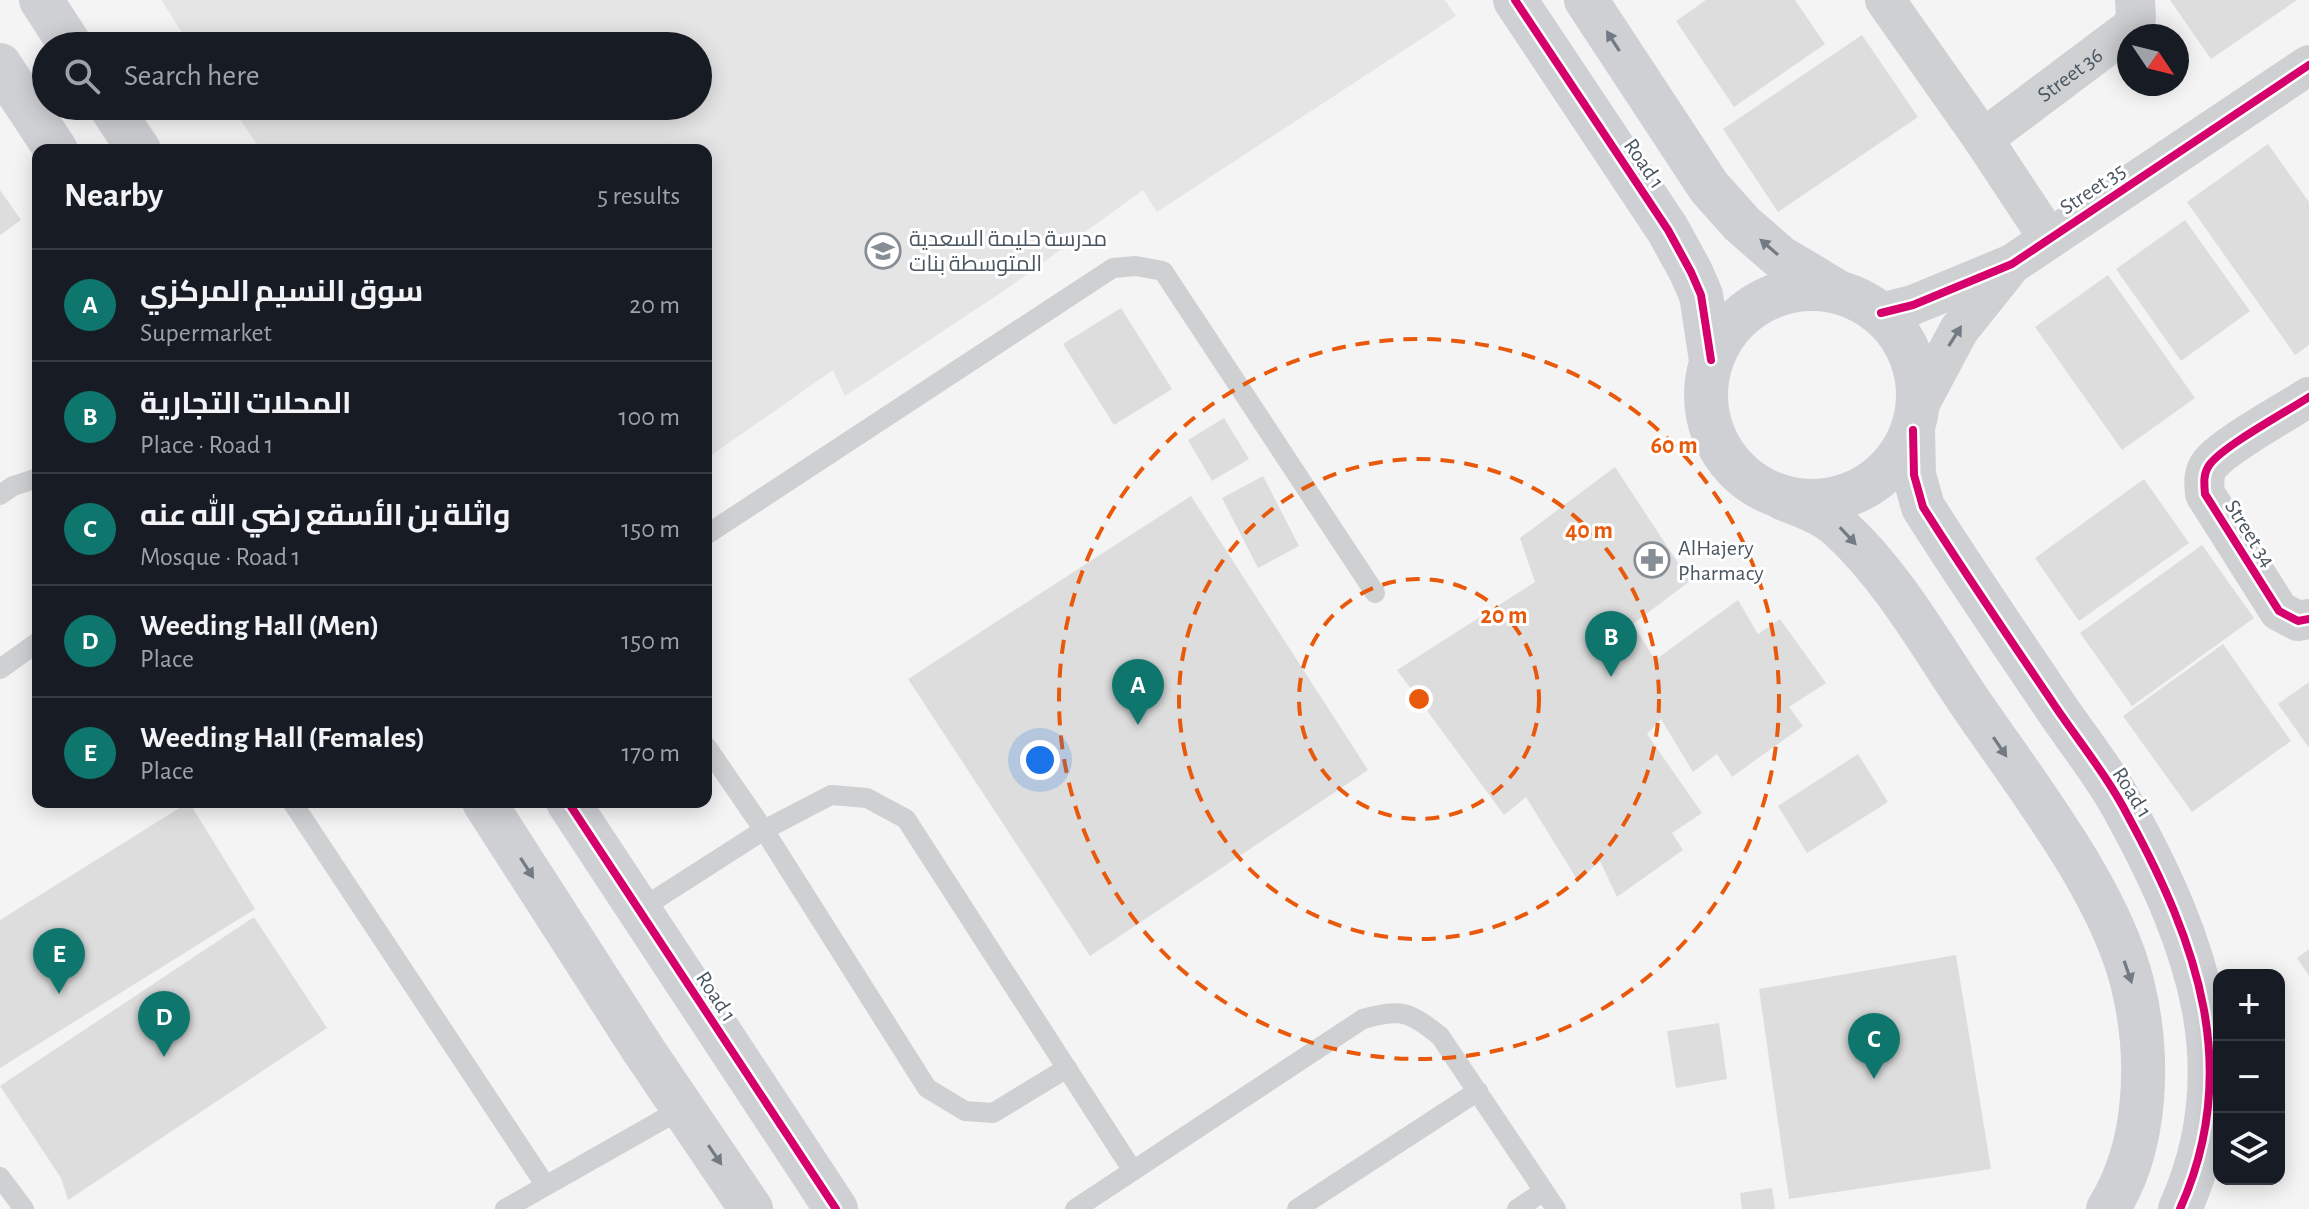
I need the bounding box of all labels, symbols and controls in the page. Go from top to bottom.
north arrow [2117,24,2189,96]
one-way arrow [1607,30,1621,52]
search box [32,32,712,120]
street label: Street 36 [2033,44,2107,106]
icon: search [60,54,104,98]
text: Search here [124,61,260,91]
street label: Road 1 [1620,135,1669,192]
street label: Street 35 [2056,159,2129,219]
text: Nearby [64,179,163,213]
text: 5 results [597,183,680,209]
place label: مدرسة حليمة السعدية المتوسطة بنات [909,228,1107,276]
school or university icon: مدرسة حليمة السعدية المتوسطة بنات [864,232,902,270]
one-way arrow [1760,239,1780,256]
text: سوق النسيم المركزي [140,277,423,307]
text: A [82,292,98,318]
text: 20 m [629,292,680,318]
text: Supermarket [140,320,272,346]
one-way arrow [1948,325,1962,347]
text: المحلات التجارية [140,389,351,419]
text: B [82,404,98,430]
text: 100 m [619,404,680,430]
text: Place · Road 1 [140,432,273,458]
text: 60 m [1650,434,1698,458]
street label: Street 34 [2221,496,2279,571]
text: واثلة بن الأسقع رضي الله عنه [140,501,510,531]
text: C [83,516,97,542]
text: 150 m [621,516,680,542]
text: 40 m [1565,519,1613,543]
one-way arrow [1839,527,1857,546]
place label: AlHajery Pharmacy [1678,537,1764,584]
pharmacy icon: AlHajery Pharmacy [1633,541,1671,579]
text: Mosque · Road 1 [140,544,300,570]
text: 20 m [1481,604,1527,628]
text: Weeding Hall (Men) [140,611,379,641]
pin: B [1585,611,1637,677]
text: D [81,628,99,654]
text: 150 m [621,628,680,654]
text: Place [140,646,194,672]
pin: A [1112,659,1164,725]
centre of rings [1405,685,1433,713]
text: Weeding Hall (Females) [140,723,425,753]
one-way arrow [1992,736,2007,757]
text: E [83,740,97,766]
text: 170 m [621,740,680,766]
your location [1020,740,1060,780]
text: Place [140,758,194,784]
street label: Road 1 [2108,763,2156,822]
one-way arrow [519,857,534,878]
pin: E [33,928,85,994]
one-way arrow [2123,960,2135,984]
street label: Road 1 [692,968,740,1026]
map controls [2213,969,2285,1185]
button: + [2213,969,2285,1041]
pin: D [138,991,190,1057]
pin: C [1848,1013,1900,1079]
button: − [2213,1041,2285,1113]
button: layers [2213,1113,2285,1185]
one-way arrow [707,1145,722,1166]

